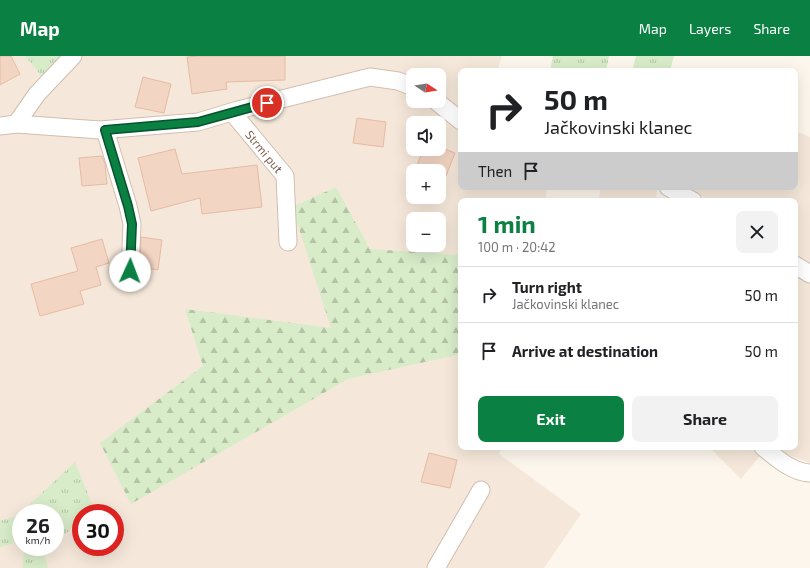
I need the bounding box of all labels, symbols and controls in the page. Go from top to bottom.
text: Map [20,17,60,40]
text: Map [639,20,667,37]
text: Layers [689,20,731,37]
text: Share [753,20,790,37]
north arrow [406,68,446,108]
map controls [406,68,446,252]
text: 50 m [544,82,608,116]
icon: right [478,84,530,136]
pin [250,86,284,120]
icon: arrive [256,92,278,114]
button: sound [406,116,446,156]
text: Jačkovinski klanec [544,116,692,138]
street label: Strmi put [243,127,286,176]
icon: arrive [520,160,542,182]
text: Then [478,162,512,180]
button: + [406,164,446,204]
text: 1 min [478,209,536,238]
button: close [736,211,778,253]
button: − [406,212,446,252]
text: 100 m · 20:42 [478,239,556,255]
position arrow [109,250,151,292]
text: Turn right [512,278,582,296]
icon: right [478,284,500,306]
text: 50 m [744,286,778,304]
text: Jačkovinski klanec [512,296,619,312]
icon: arrive [478,340,500,362]
text: Arrive at destination [512,342,658,360]
text: 50 m [744,342,778,360]
button: Exit [478,396,624,442]
button: Share [632,396,778,442]
speed limit sign: 30 [72,504,124,556]
text: 26 [26,513,50,537]
text: km/h [26,534,50,546]

